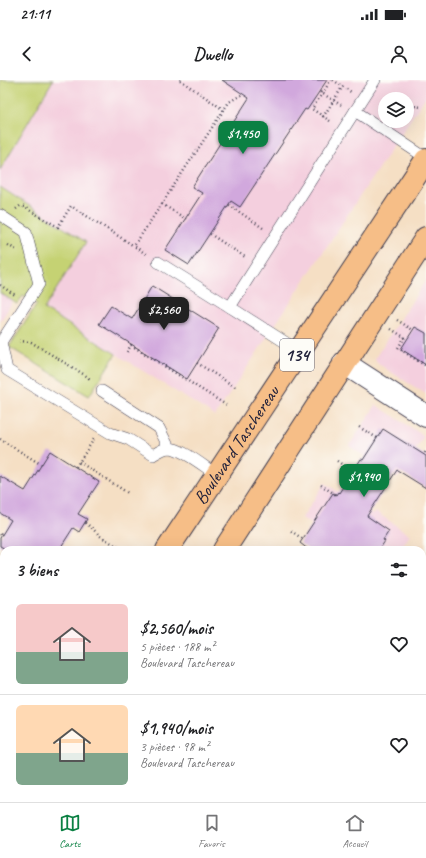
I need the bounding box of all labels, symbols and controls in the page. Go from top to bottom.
text: 21:11 [20,5,50,24]
icon: back [16,43,38,65]
text: Dwello [193,43,233,65]
icon: person [388,43,410,65]
map controls [378,92,414,128]
button: layers [378,92,414,128]
pin: $1,450 [210,121,276,155]
text: $1,450 [227,126,259,142]
pin: $2,560 [131,297,197,331]
text: $2,560 [148,302,180,318]
road number: 134 [280,339,314,371]
street label: Boulevard Taschereau [189,380,285,509]
pin: $1,940 [331,464,397,498]
text: $1,940 [348,469,380,485]
icon: filters [388,559,410,581]
text: 3 biens [16,560,58,581]
text: $2,560/mois [140,618,213,639]
icon: home [48,620,96,668]
icon: heart [388,633,410,655]
text: 5 pièces · 188 m² [140,639,215,655]
text: Boulevard Taschereau [140,655,234,671]
text: $1,940/mois [140,718,212,739]
icon: home [48,721,96,769]
icon: heart [388,734,410,756]
text: 3 pièces · 98 m² [140,739,209,755]
text: Boulevard Taschereau [140,755,234,771]
tab: Carte [59,812,81,850]
tab: Favoris [198,812,225,850]
tab: Accueil [342,812,367,850]

